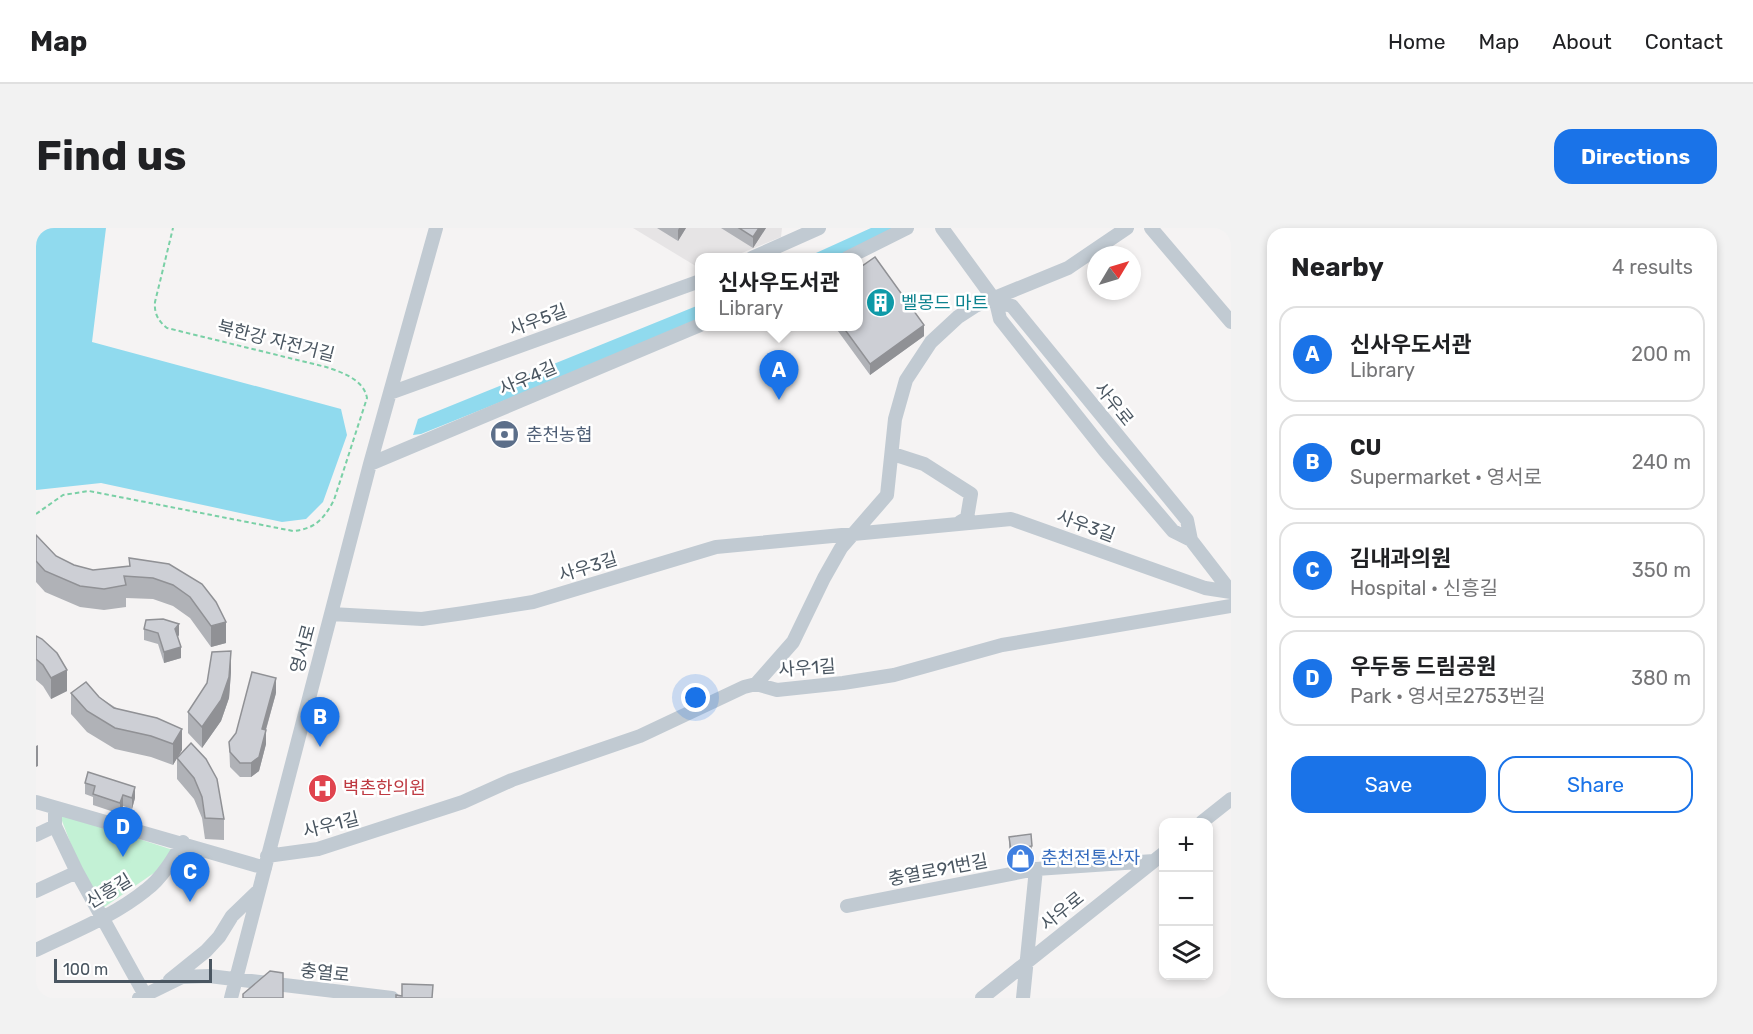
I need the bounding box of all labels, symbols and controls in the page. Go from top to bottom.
text: Map [30,25,87,58]
text: Home [1388,29,1445,54]
text: Map [1478,29,1519,54]
text: About [1552,29,1612,54]
text: Contact [1645,29,1723,54]
button: Directions [1554,129,1717,184]
text: Find us [36,131,187,181]
north arrow [1087,246,1141,300]
text: Nearby [1291,252,1384,283]
popup [695,253,863,331]
text: 4 results [1612,255,1693,279]
text: 신사우도서관 [718,269,840,296]
building icon: 벨몽드 마트 [864,287,896,319]
place label: 벨몽드 마트 [901,292,988,314]
text: Library [718,296,783,320]
street label: 사우5길 [506,299,570,341]
street label: 북한강 자전거길 [215,316,337,366]
text: 신사우도서관 [1350,331,1471,358]
text: A [1305,342,1320,366]
text: 200 m [1631,342,1691,366]
pin: A [760,350,798,400]
street label: 사우4길 [496,356,560,400]
text: Library [1350,358,1415,382]
street label: 사우로 [1090,378,1138,430]
bank icon: 춘천농협 [489,419,521,451]
place label: 춘천농협 [526,424,592,446]
text: CU [1350,434,1381,461]
text: B [1305,450,1320,474]
text: 240 m [1632,450,1691,474]
text: Supermarket · 영서로 [1350,465,1542,489]
street label: 사우3길 [1054,505,1118,547]
text: 김내과의원 [1350,545,1451,572]
street label: 사우3길 [556,548,620,586]
text: C [1305,558,1320,582]
text: 350 m [1632,558,1691,582]
text: Hospital · 신흥길 [1350,576,1498,600]
street label: 영서로 [286,622,320,676]
text: 우두동 드림공원 [1350,653,1496,680]
street label: 사우1길 [778,655,836,681]
text: D [1305,666,1320,690]
text: 380 m [1631,666,1691,690]
your location [681,683,710,712]
text: Park · 영서로2753번길 [1350,684,1546,708]
pin: B [300,698,340,747]
button: Save [1291,756,1486,813]
button: Share [1498,756,1693,813]
hospital icon: 벽촌한의원 [306,772,338,804]
place label: 벽촌한의원 [343,777,426,799]
street label: 사우1길 [300,807,362,843]
pin: D [104,808,142,857]
map controls [1159,818,1213,980]
button: + [1159,818,1213,872]
shop icon: 춘천전통산자 [1004,842,1036,874]
place label: 춘천전통산자 [1041,847,1141,869]
street label: 충열로91번길 [886,850,990,890]
pin: C [170,852,210,902]
street label: 신흥길 [82,869,136,913]
button: − [1159,872,1213,926]
street label: 사우로 [1036,887,1088,935]
button: layers [1159,926,1213,980]
scale bar [54,956,212,984]
street label: 충열로 [299,959,351,987]
text: 100 m [63,960,108,979]

